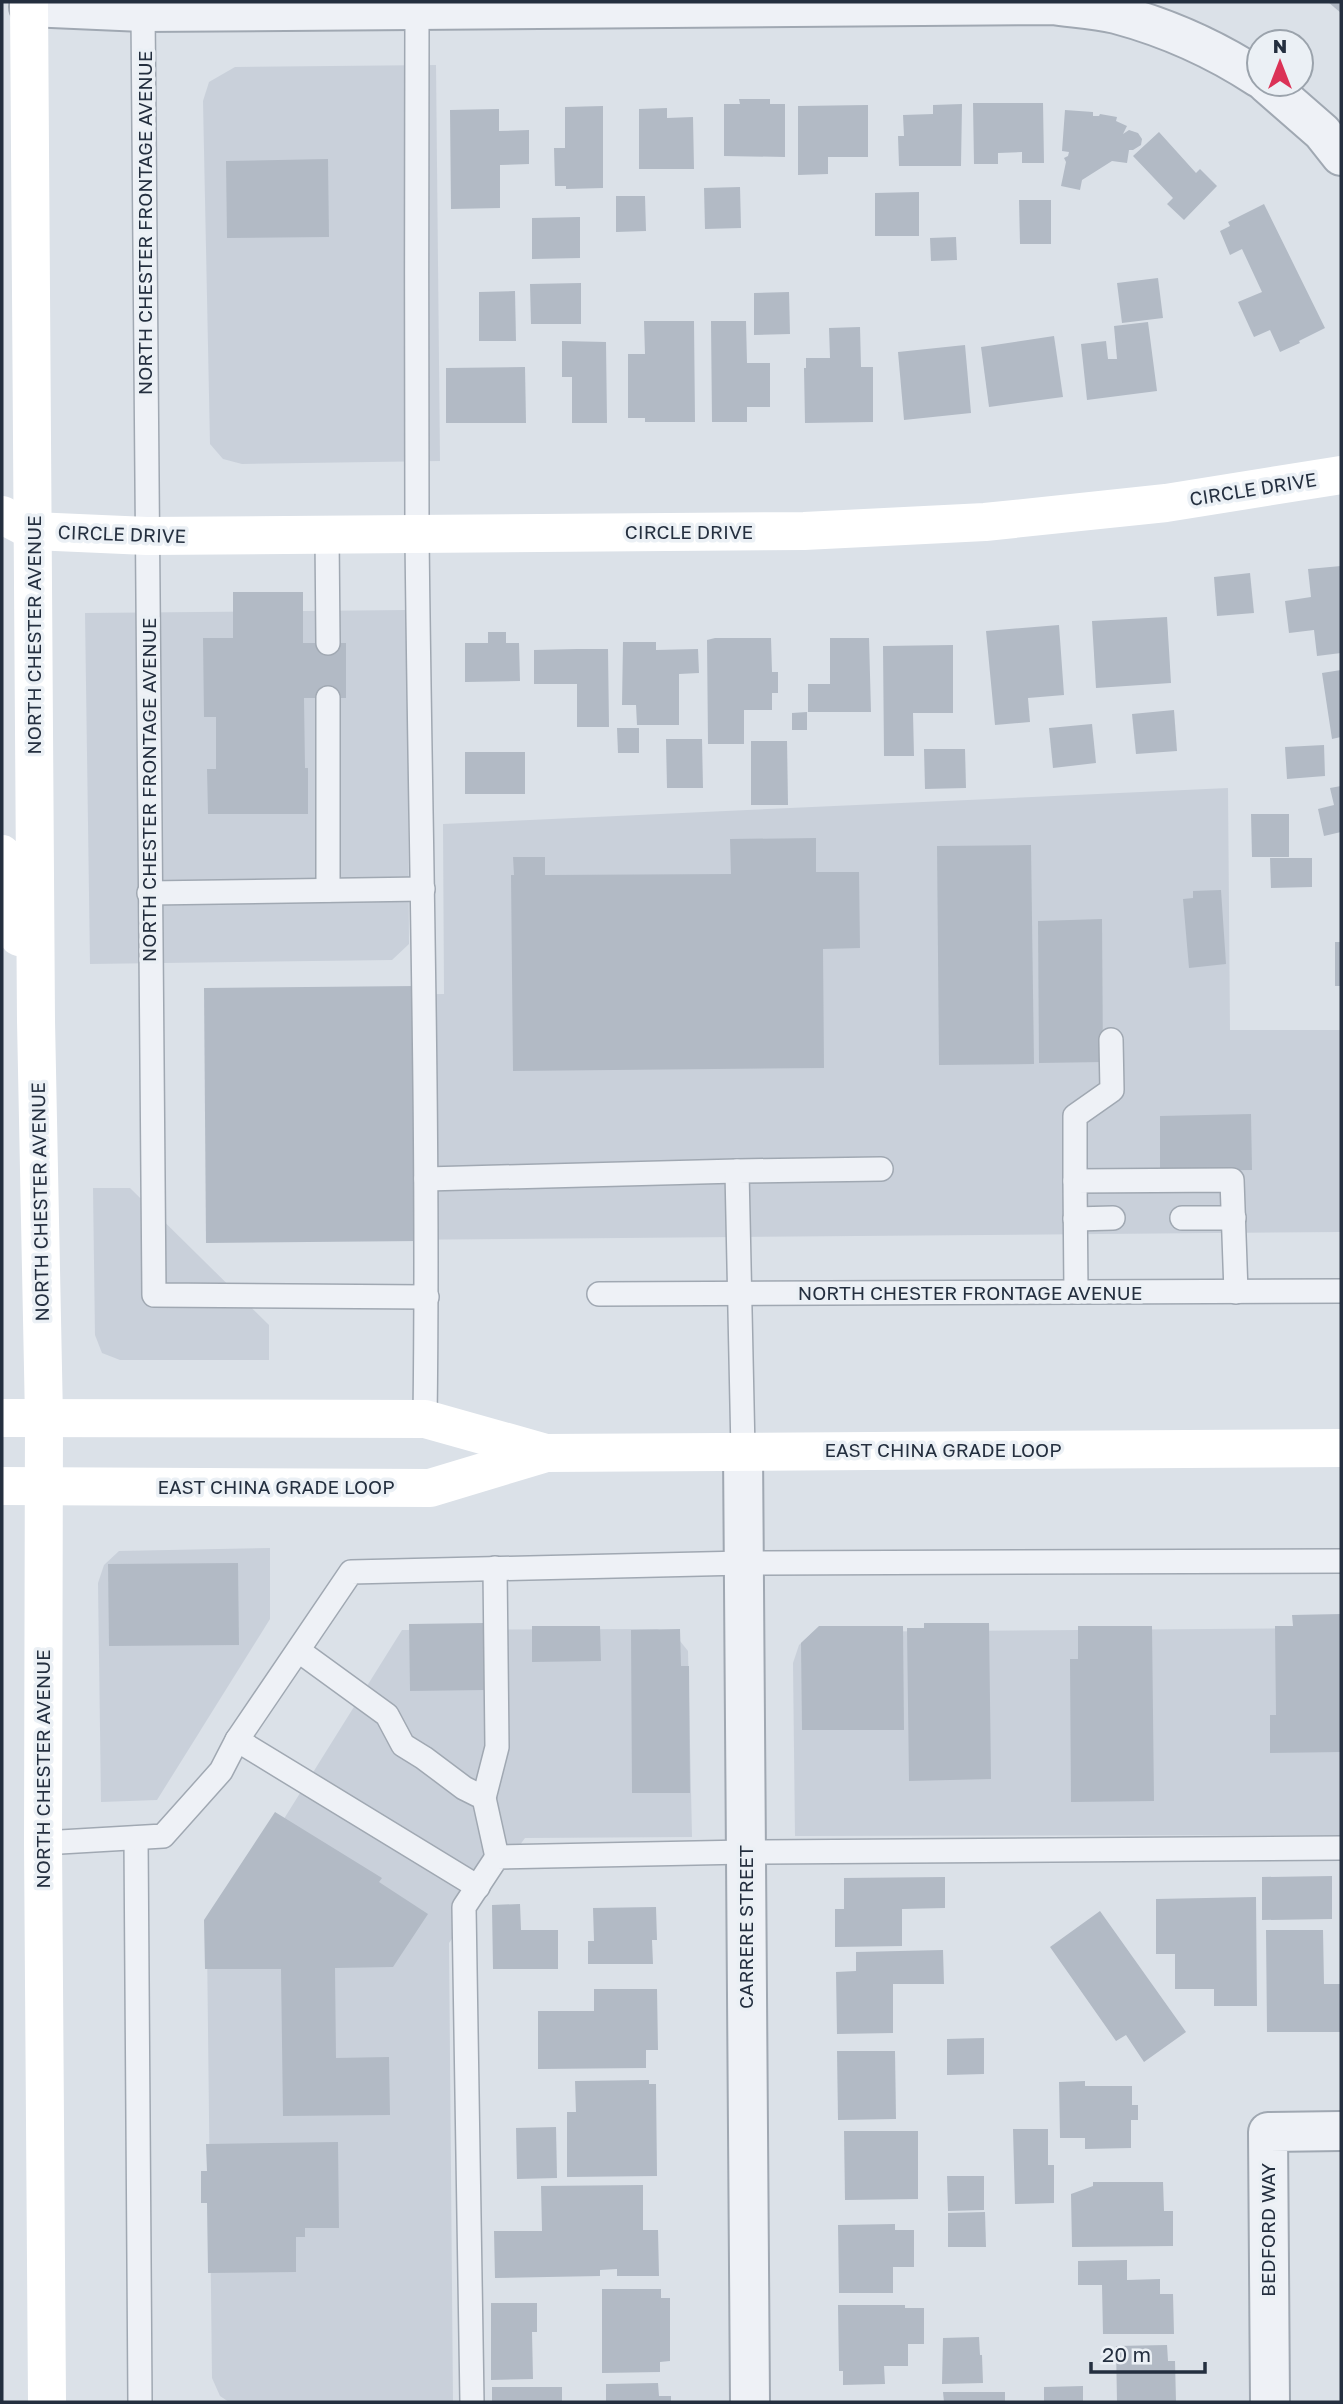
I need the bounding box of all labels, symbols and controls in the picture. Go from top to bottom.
north arrow [1245,28,1315,98]
text: N [1273,34,1287,57]
street label: NORTH CHESTER FRONTAGE AVENUE [133,51,156,395]
street label: CIRCLE DRIVE [1188,467,1318,510]
street label: NORTH CHESTER AVENUE [22,515,45,755]
street label: CIRCLE DRIVE [57,520,187,547]
street label: CIRCLE DRIVE [625,520,753,543]
street label: NORTH CHESTER FRONTAGE AVENUE [137,618,160,962]
street label: NORTH CHESTER AVENUE [26,1082,53,1322]
street label: NORTH CHESTER FRONTAGE AVENUE [798,1281,1142,1304]
street label: EAST CHINA GRADE LOOP [824,1438,1062,1461]
street label: EAST CHINA GRADE LOOP [157,1475,395,1498]
street label: NORTH CHESTER AVENUE [31,1649,54,1889]
street label: CARRERE STREET [734,1845,757,2009]
street label: BEDFORD WAY [1256,2163,1279,2297]
scale bar [1091,2330,1205,2374]
text: 20 m [1102,2341,1151,2367]

